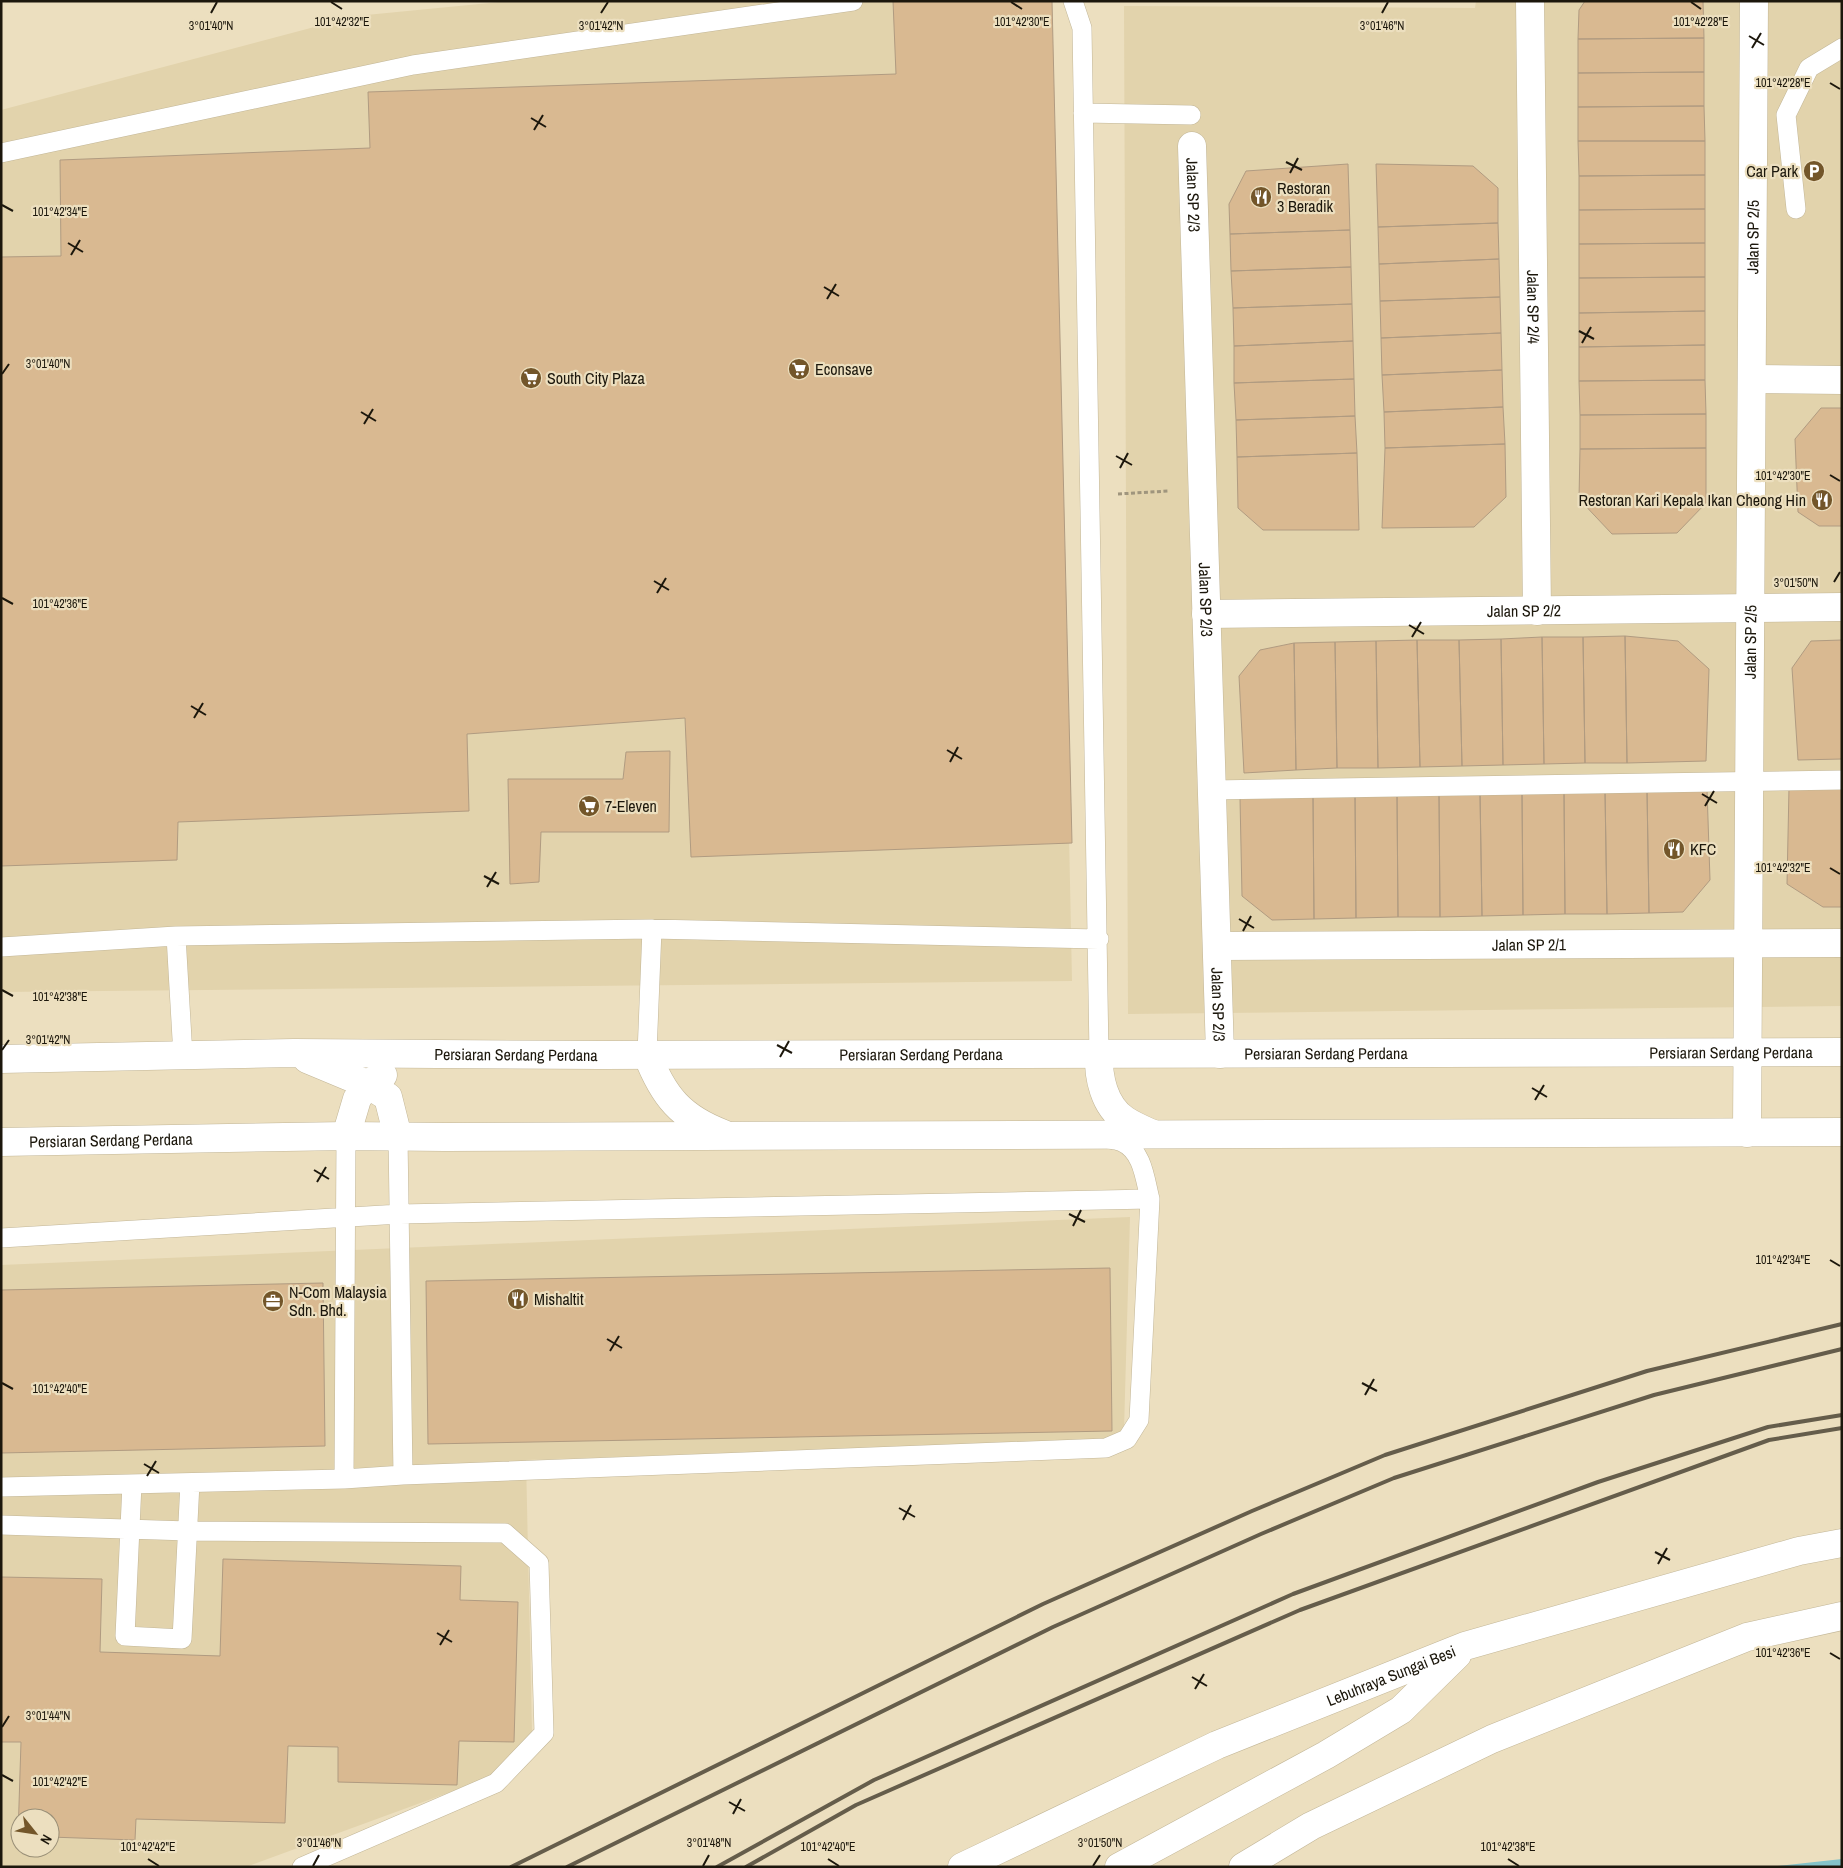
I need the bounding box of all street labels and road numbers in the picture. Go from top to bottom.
street label: Jalan SP 2/3 [1181,158,1206,232]
street label: Jalan SP 2/5 [1741,200,1764,274]
street label: Jalan SP 2/4 [1522,270,1545,344]
street label: Jalan SP 2/3 [1194,562,1218,637]
street label: Jalan SP 2/2 [1487,599,1561,622]
street label: Jalan SP 2/5 [1739,605,1761,679]
street label: Jalan SP 2/1 [1492,933,1567,956]
street label: Jalan SP 2/3 [1206,967,1231,1042]
street label: Persiaran Serdang Perdana [1649,1041,1813,1063]
street label: Persiaran Serdang Perdana [1244,1042,1408,1064]
street label: Persiaran Serdang Perdana [434,1043,598,1066]
street label: Persiaran Serdang Perdana [839,1043,1003,1065]
street label: Persiaran Serdang Perdana [29,1128,194,1153]
street label: Lebuhraya Sungai Besi [1323,1640,1459,1711]

